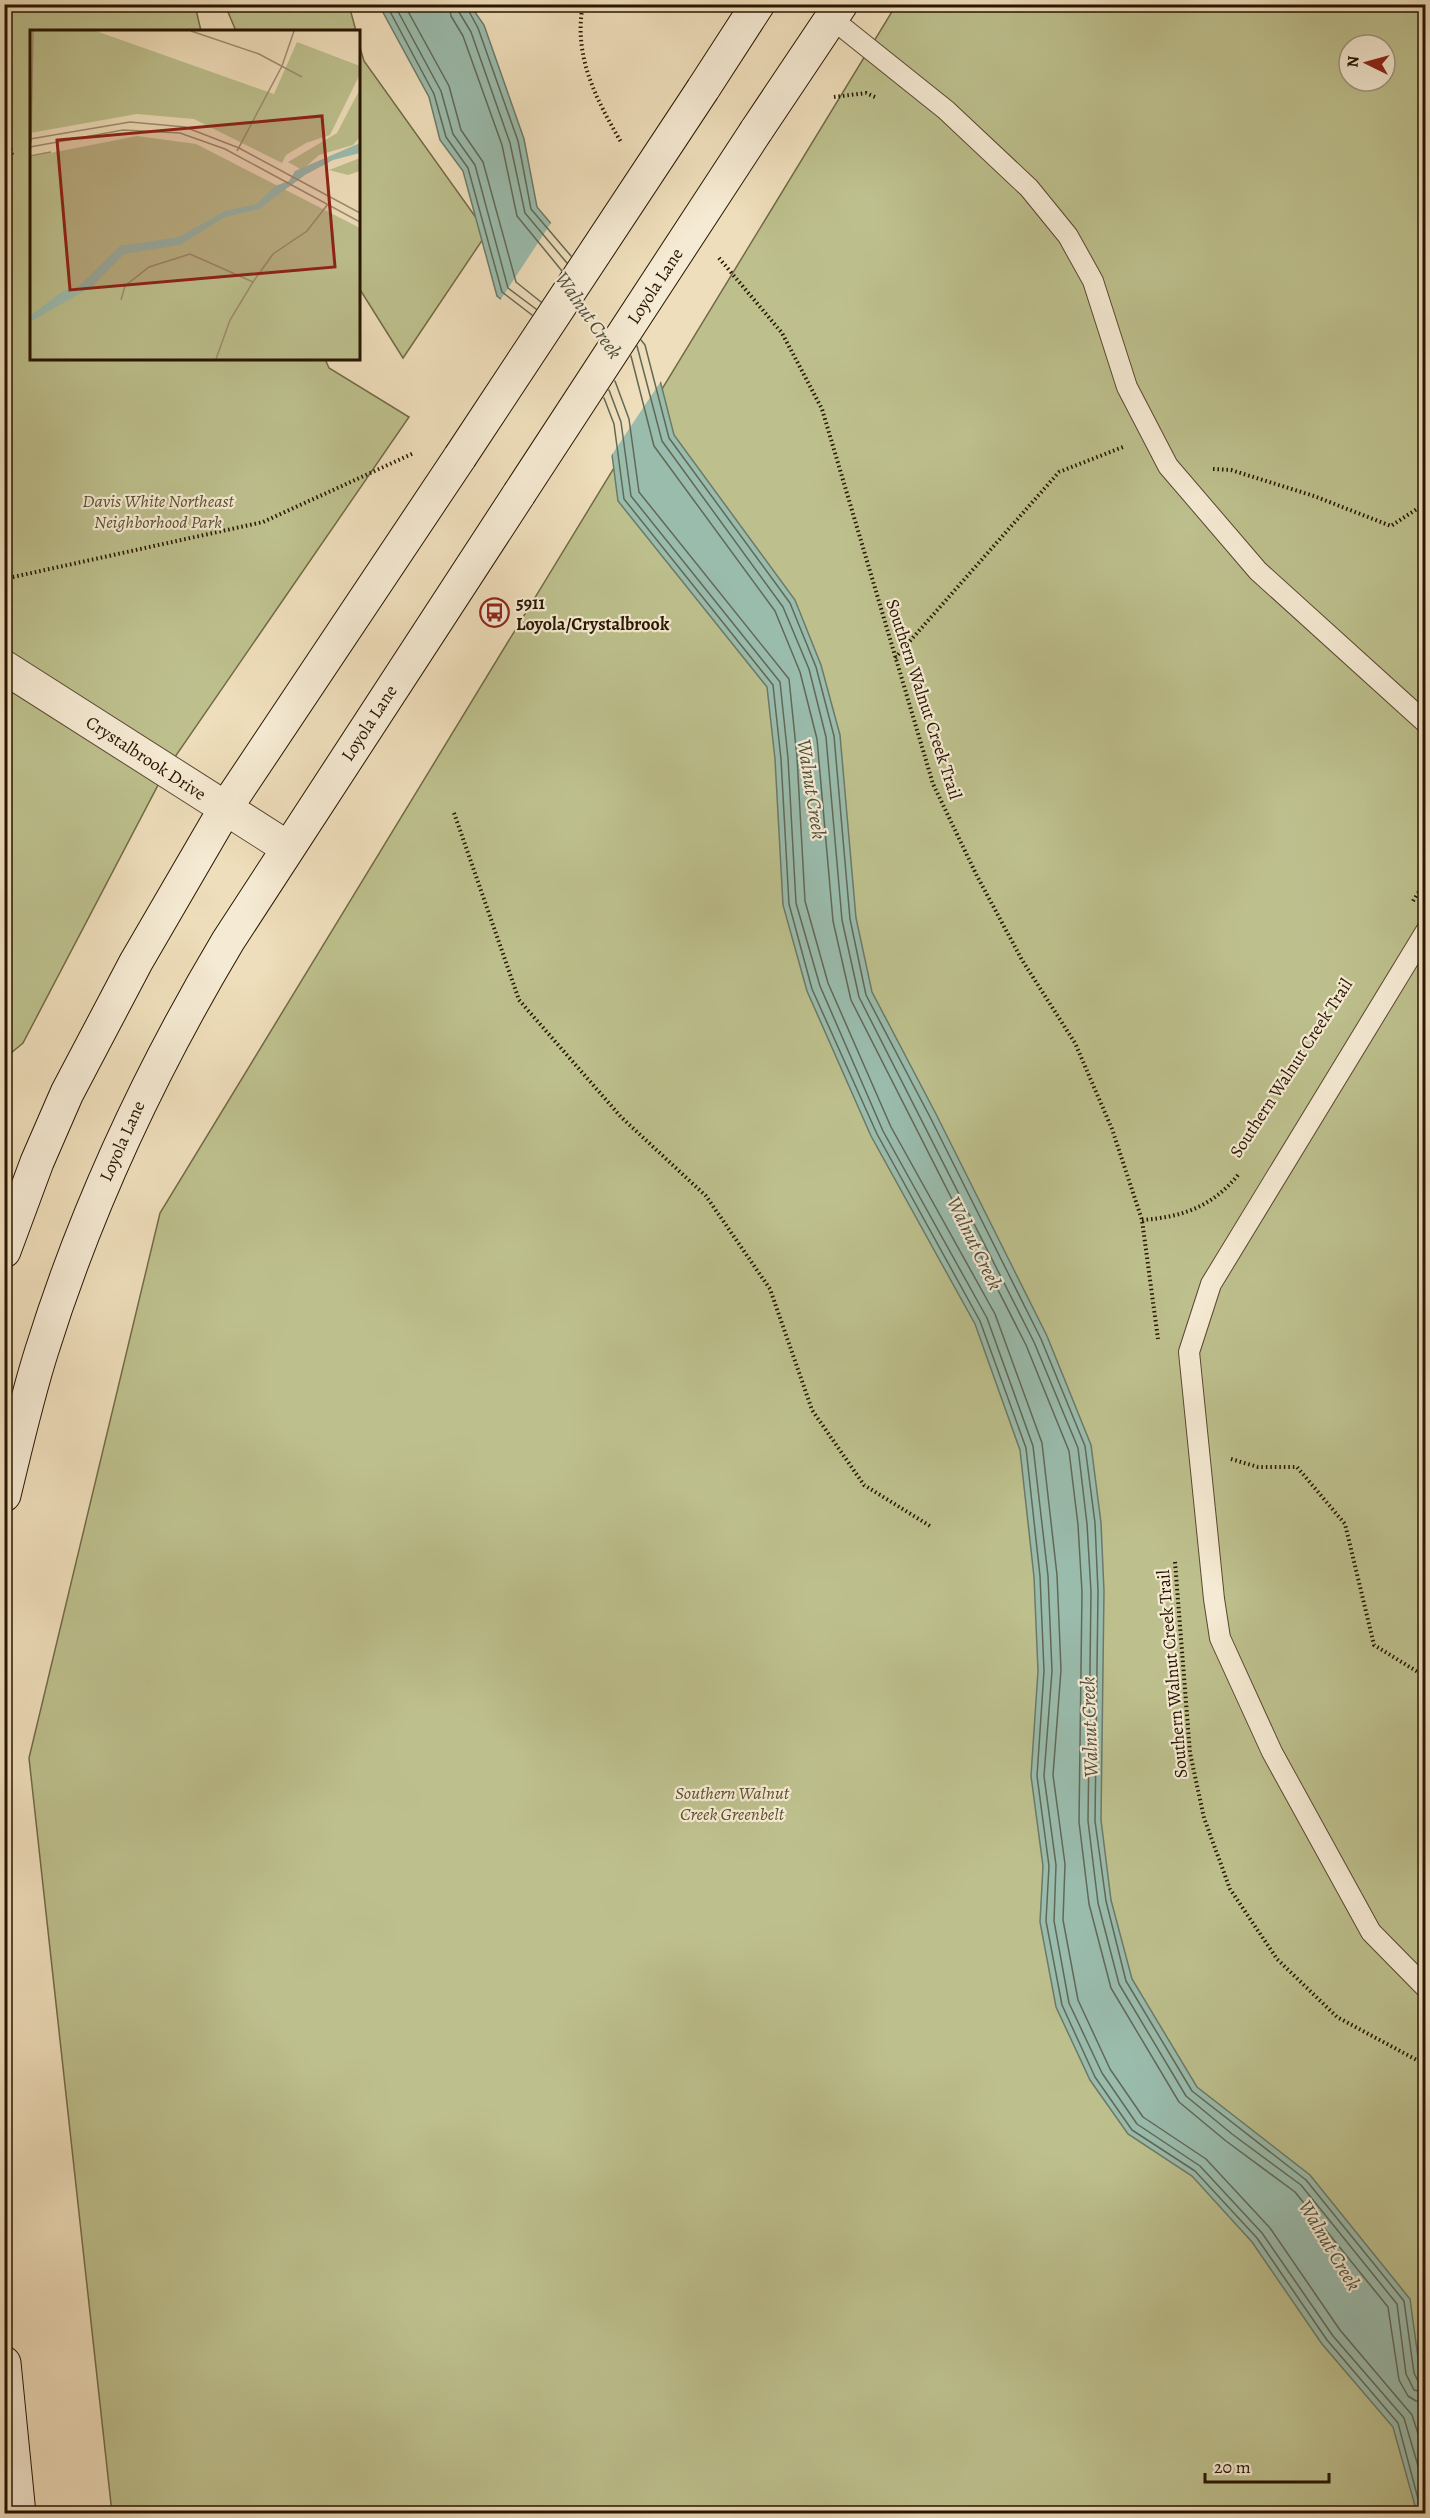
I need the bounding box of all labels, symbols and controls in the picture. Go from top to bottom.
inset map [30,30,360,360]
north arrow [1337,33,1397,93]
text: N [1342,55,1365,69]
street label: Loyola Lane [621,243,689,329]
water label: Walnut Creek [549,266,629,364]
park label: Davis White Northeast Neighborhood Park [82,489,235,534]
place label: 5911 Loyola/Crystalbrook [516,591,670,636]
street label: Southern Walnut Creek Trail [880,596,968,803]
bus stop icon: 5911 Loyola/Crystalbrook [479,597,511,629]
street label: Loyola Lane [335,680,403,766]
street label: Crystalbrook Drive [81,710,211,806]
water label: Walnut Creek [790,737,833,841]
street label: Southern Walnut Creek Trail [1224,973,1358,1162]
street label: Loyola Lane [93,1097,151,1185]
water label: Walnut Creek [940,1192,1009,1295]
street label: Southern Walnut Creek Trail [1151,1568,1193,1779]
water label: Walnut Creek [1074,1676,1105,1778]
park label: Southern Walnut Creek Greenbelt [675,1781,790,1826]
water label: Walnut Creek [1292,2195,1367,2296]
scale bar [1205,2446,1330,2484]
text: 20 m [1214,2455,1251,2479]

